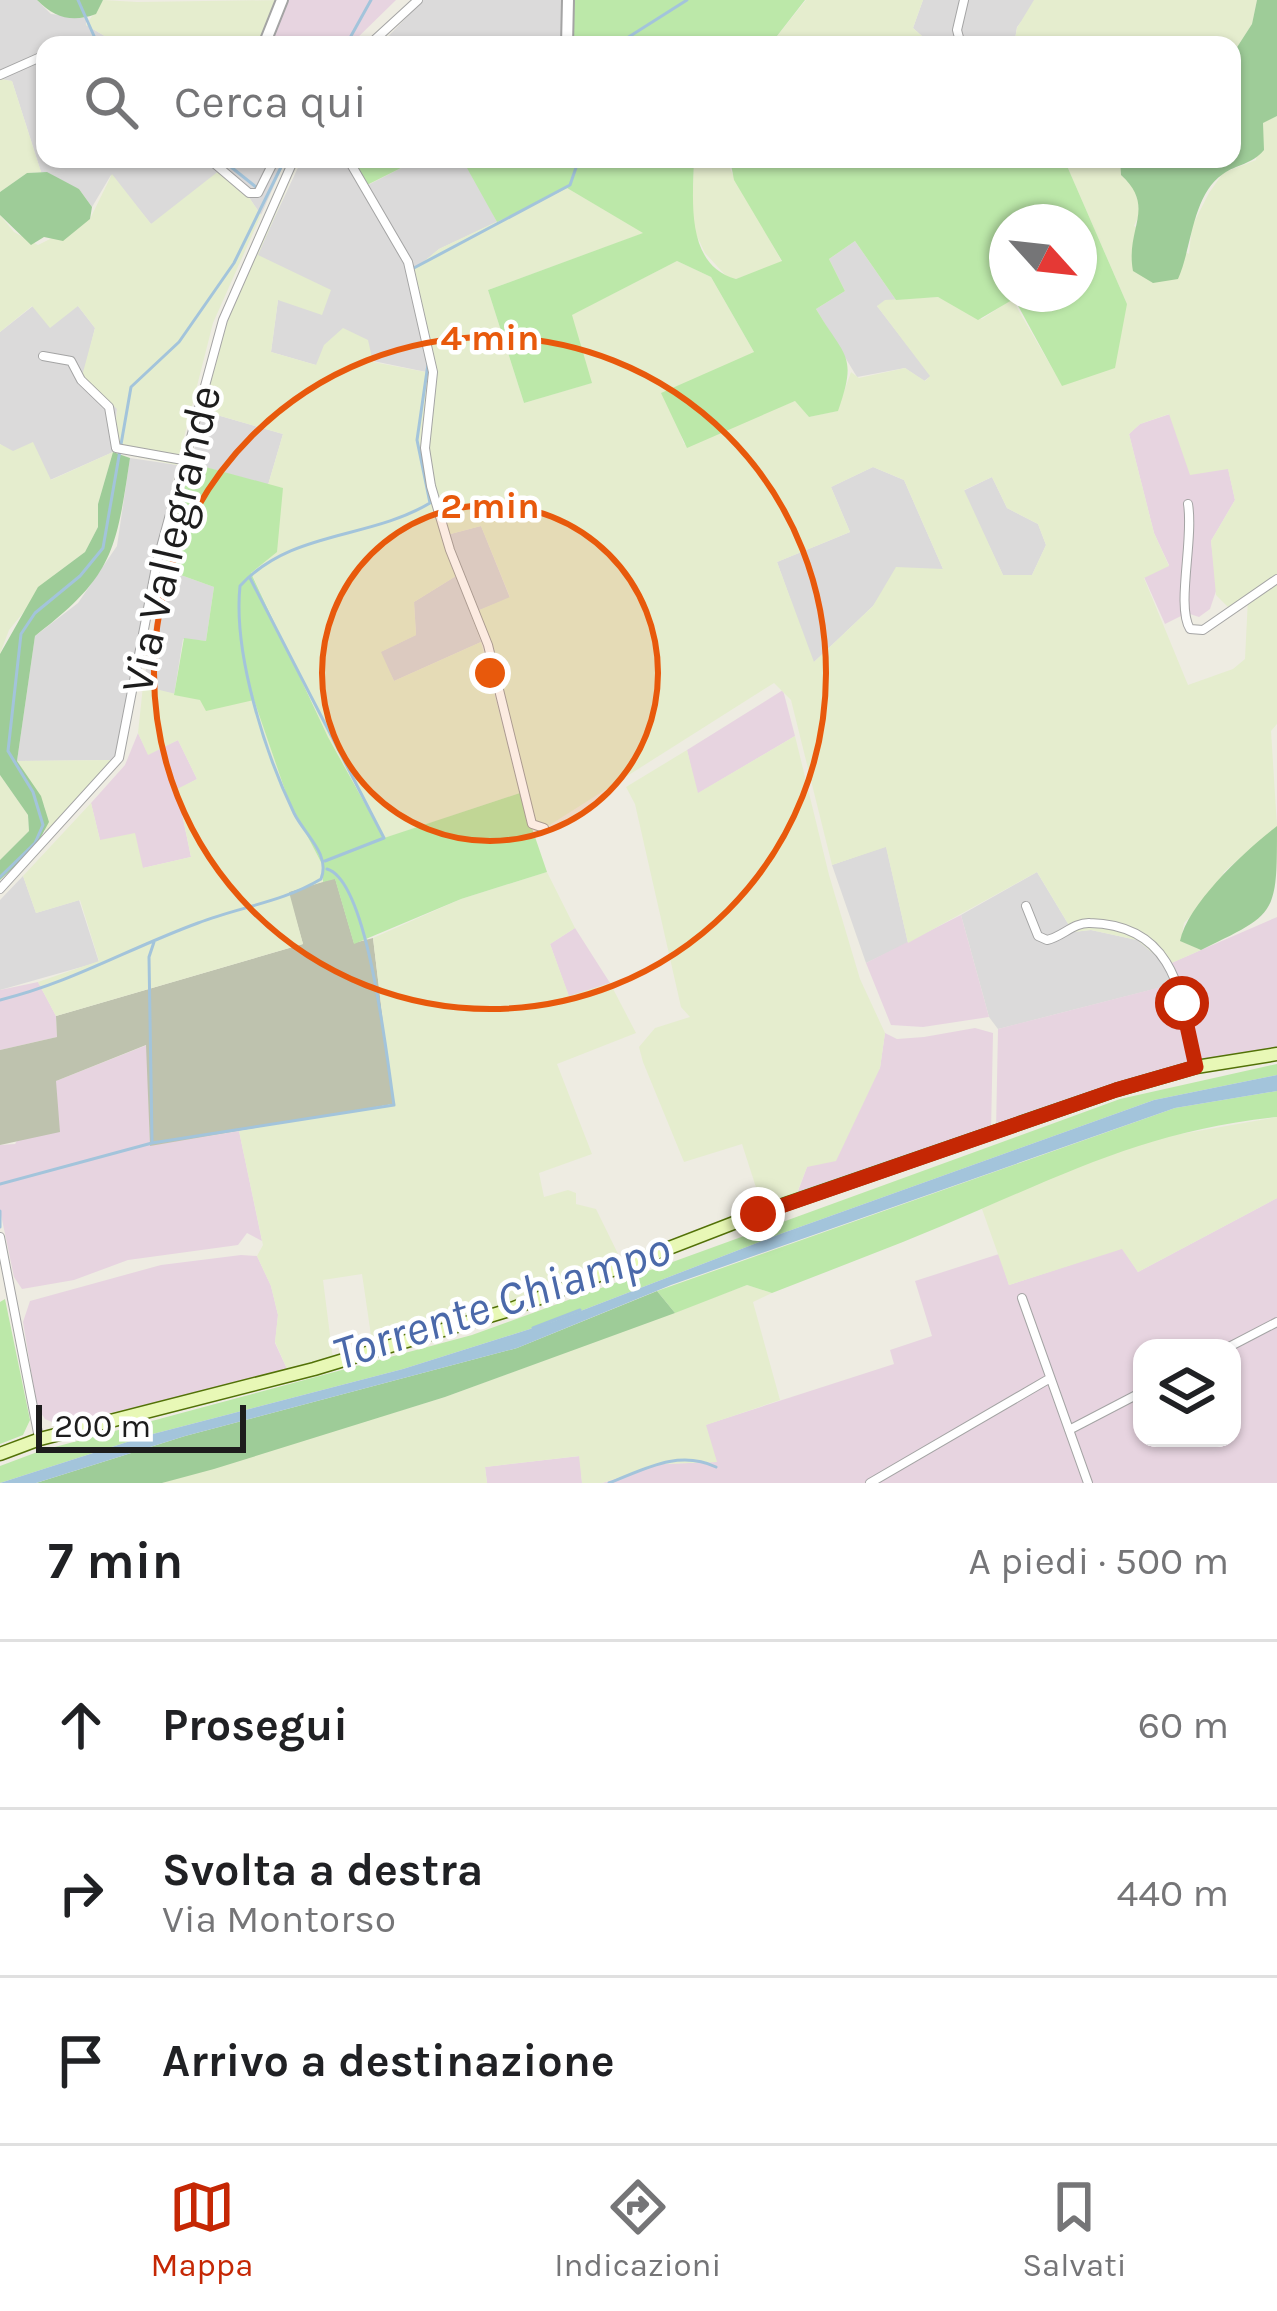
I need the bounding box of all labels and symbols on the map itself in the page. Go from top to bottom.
north arrow [989,204,1097,312]
text: 4 min [441,317,539,359]
street label: Via Vallegrande [110,380,233,699]
text: 2 min [440,485,540,527]
centre of rings [469,652,511,694]
route start [1155,976,1209,1030]
route end [731,1187,785,1241]
water label: Torrente Chiampo [326,1220,677,1382]
scale bar [36,1399,246,1452]

